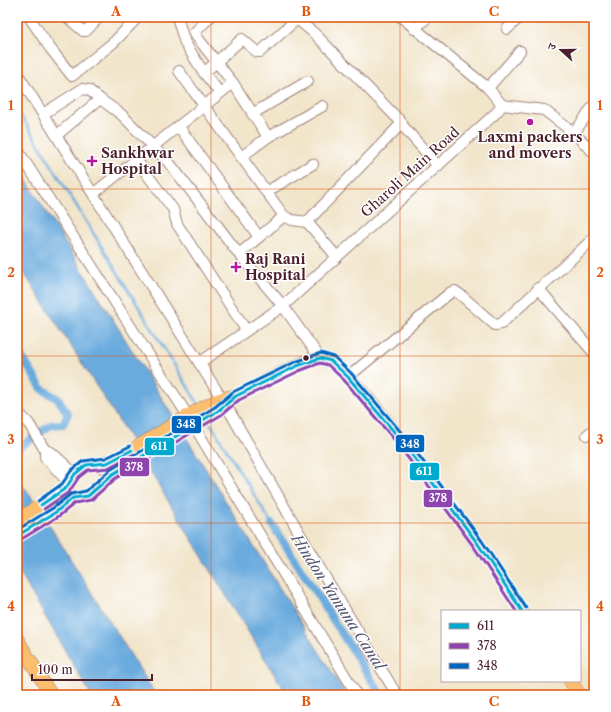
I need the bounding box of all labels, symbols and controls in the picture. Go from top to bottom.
text: A [110,3,122,19]
text: B [301,3,311,19]
text: C [489,3,499,19]
north arrow [541,30,581,70]
text: उ [544,40,560,52]
text: 1 [8,97,14,113]
text: 1 [597,97,603,113]
marker: Laxmi packers and movers [525,117,535,127]
street label: Gharoli Main Road [357,123,463,221]
place label: Laxmi packers and movers [477,128,583,162]
place label: Sankhwar Hospital [101,144,174,178]
marker: Sankhwar Hospital [86,155,98,167]
place label: Raj Rani Hospital [245,250,306,284]
marker: Raj Rani Hospital [230,261,242,273]
text: 2 [7,264,15,280]
text: 2 [596,264,604,280]
unlabelled marker [301,353,311,363]
line badge: 348 [171,415,202,434]
text: 348 [176,417,196,431]
text: 3 [7,431,15,447]
text: 3 [596,431,604,447]
line badge: 348 [395,434,425,453]
line badge: 611 [144,437,175,456]
text: 348 [400,437,420,451]
text: 611 [151,439,167,453]
line badge: 378 [119,457,150,477]
text: 378 [125,460,144,474]
line badge: 611 [409,462,440,481]
text: 611 [416,464,432,478]
line badge: 378 [423,489,453,508]
text: 378 [429,491,448,505]
water label: Hindon Yamuna Canal [287,529,391,675]
text: 4 [7,598,15,614]
text: 4 [596,598,604,614]
legend [441,610,581,682]
text: 611 [477,618,494,633]
text: 378 [477,638,497,653]
scale bar [32,656,152,682]
text: 348 [477,658,498,673]
text: 100 m [38,662,73,677]
text: A [110,693,122,709]
text: B [301,693,311,709]
text: C [489,693,499,709]

